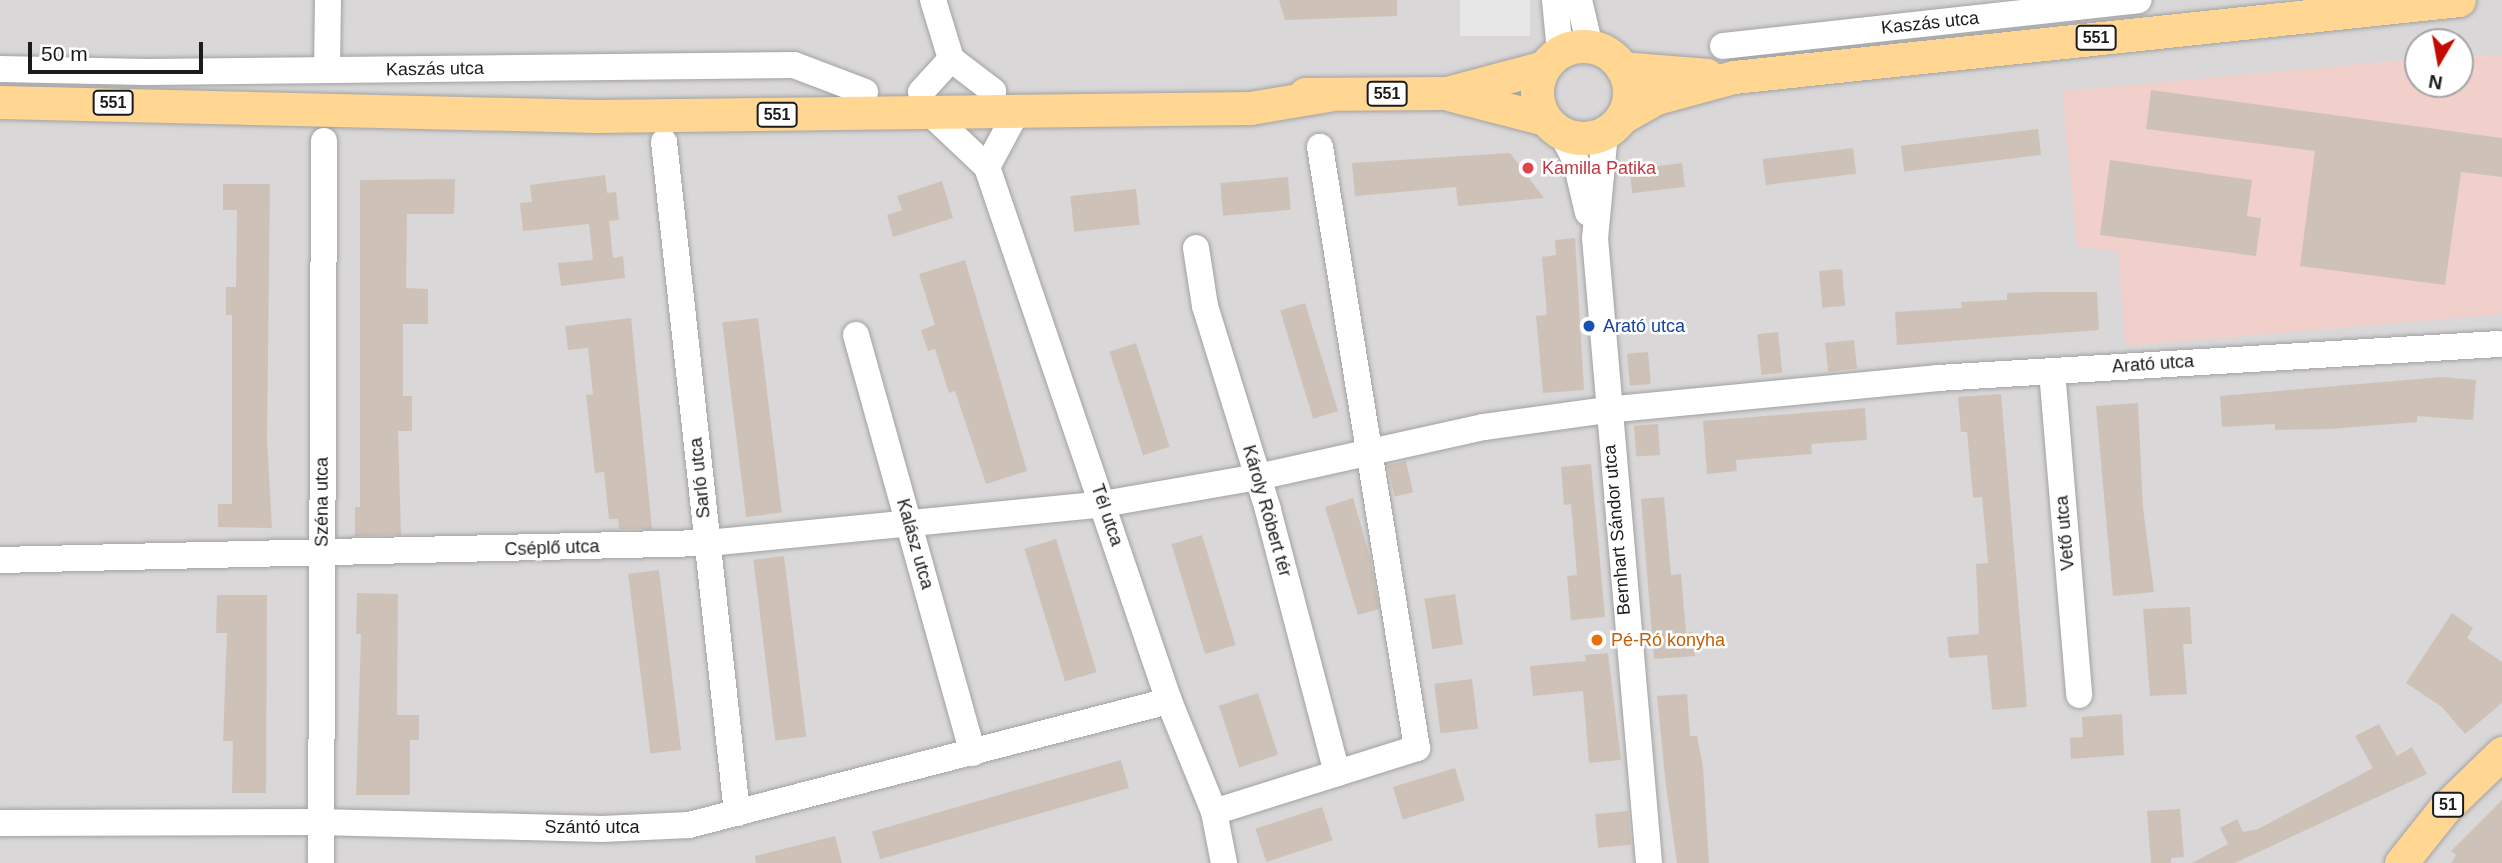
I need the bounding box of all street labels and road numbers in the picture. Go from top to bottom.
street label: Kaszás utca [1880,7,1980,39]
road number: 551 [2075,26,2117,50]
street label: Kaszás utca [386,57,484,81]
road number: 551 [1366,82,1408,106]
road number: 551 [92,90,134,116]
road number: 551 [756,102,798,127]
street label: Arató utca [2111,350,2195,378]
street label: Sarló utca [685,437,715,519]
street label: Károly Róbert tér [1238,443,1296,579]
street label: Bernhart Sándor utca [1599,444,1635,616]
street label: Széna utca [311,457,333,547]
street label: Tél utca [1086,481,1128,549]
street label: Vető utca [2051,495,2079,571]
street label: Kalász utca [892,496,938,592]
street label: Cséplő utca [504,536,600,560]
road number: 51 [2430,792,2466,818]
street label: Szántó utca [544,816,640,838]

